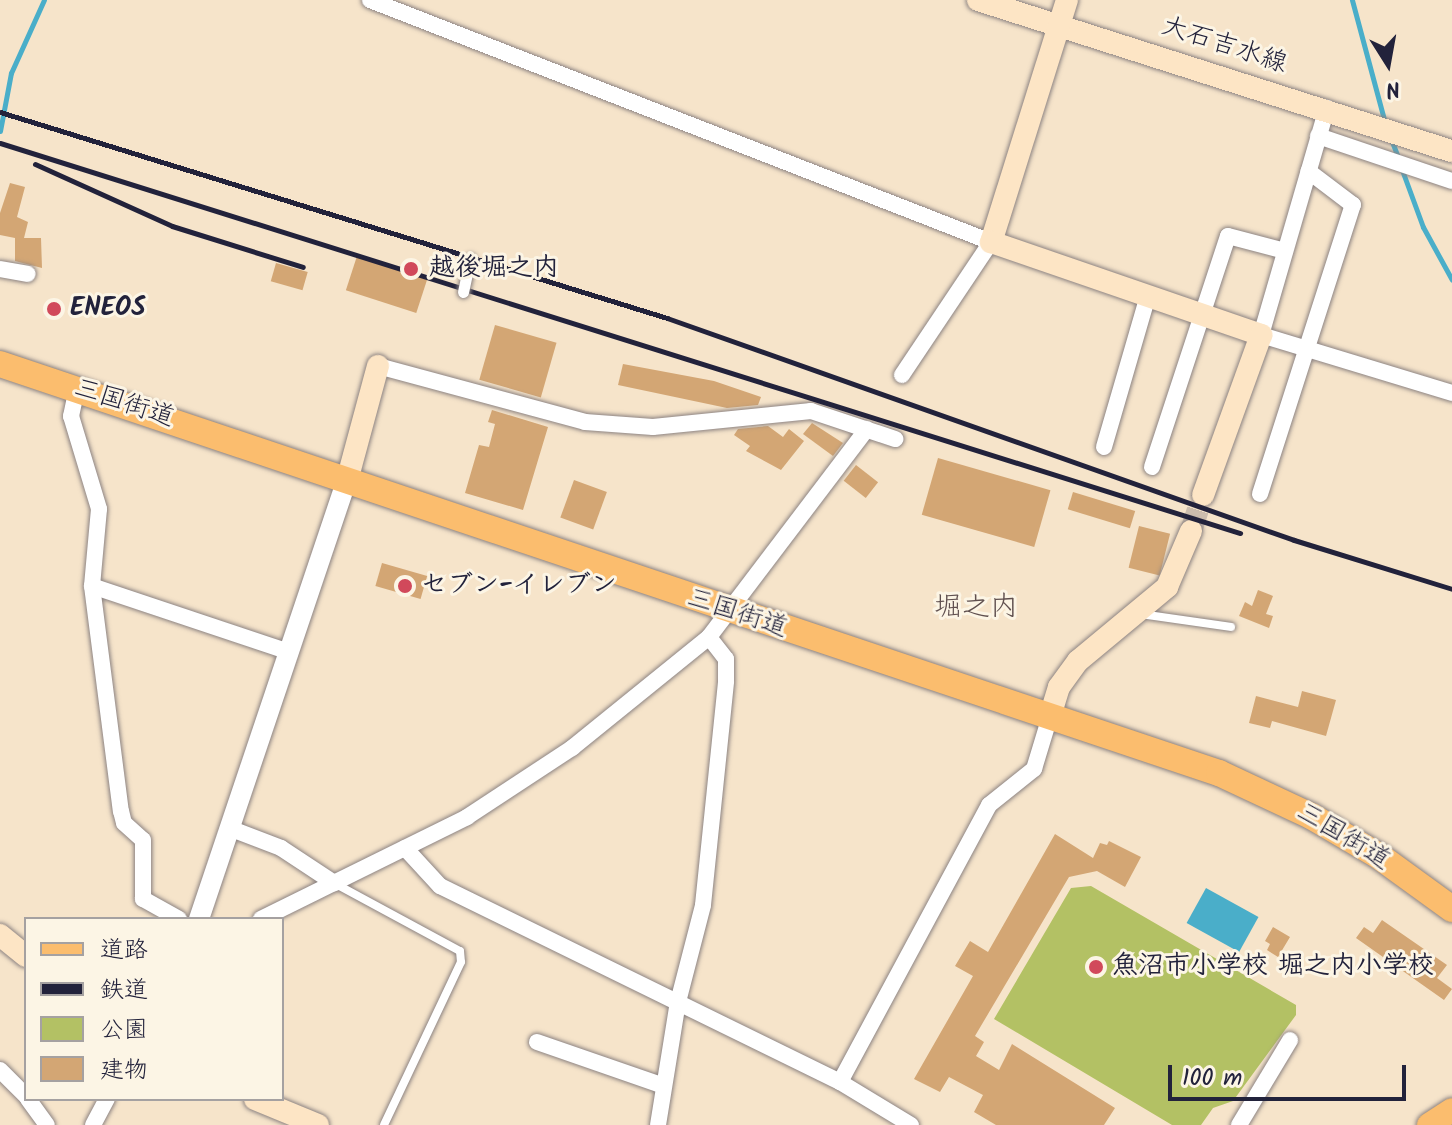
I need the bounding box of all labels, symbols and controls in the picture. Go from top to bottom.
street label: 大石吉水線 [1157,11,1291,81]
north arrow [1348,24,1428,104]
text: N [1383,70,1403,107]
place label: 越後堀之内 [429,253,559,285]
marker: 越後堀之内 [400,258,422,280]
place label: ENEOS [70,293,146,325]
marker: ENEOS [45,300,63,318]
street label: 三国街道 [70,373,178,435]
place label: セブン-イレブン [421,570,617,602]
marker: セブン-イレブン [396,577,414,595]
street label: 三国街道 [683,583,791,645]
district label: 堀之内 [934,591,1018,625]
street label: 三国街道 [1290,797,1396,877]
legend [24,917,284,1101]
text: 道路 [100,931,148,970]
place label: 魚沼市小学校 堀之内小学校 [1112,951,1434,983]
marker: 魚沼市小学校 堀之内小学校 [1087,958,1105,976]
text: 鉄道 [100,971,148,1010]
text: 公園 [100,1011,148,1050]
scale bar [1172,1049,1410,1099]
text: 建物 [100,1051,148,1090]
text: 100 m [1182,1059,1242,1098]

